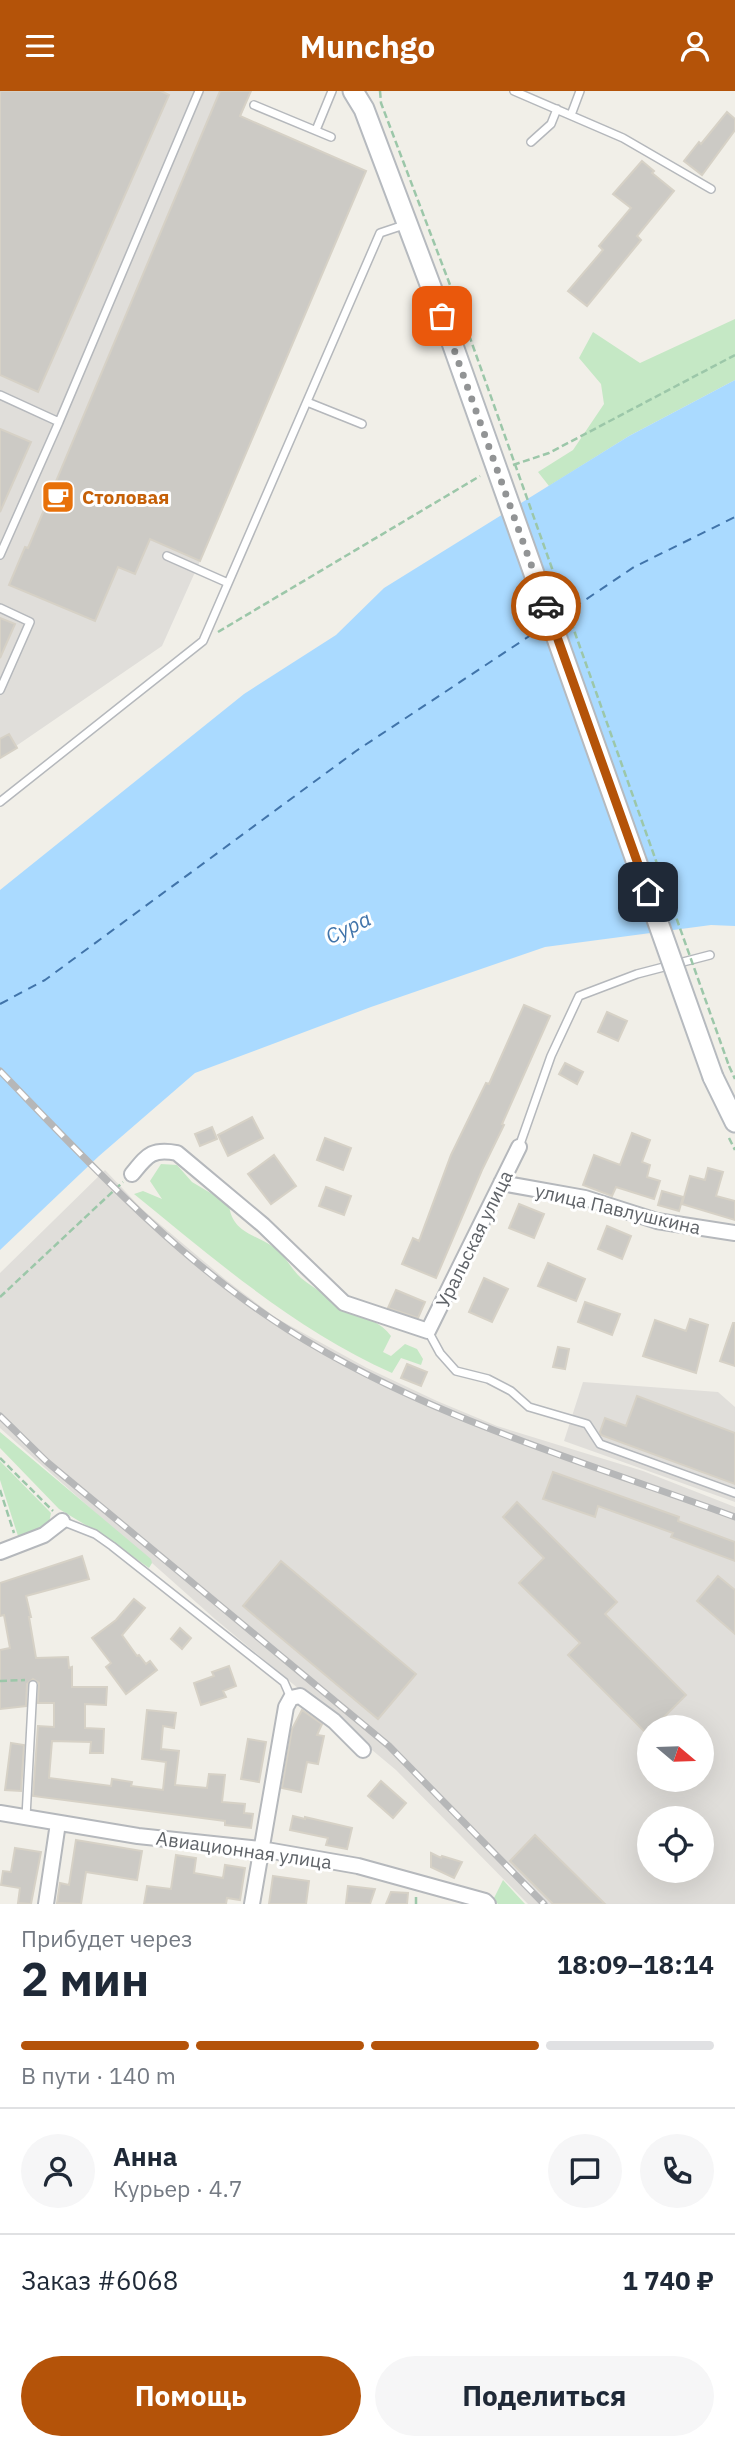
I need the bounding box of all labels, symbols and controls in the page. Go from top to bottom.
text: Munchgo [300,25,435,67]
icon: menu [21,27,59,65]
icon: person [676,27,714,65]
pin [412,286,472,346]
icon: bag [423,297,461,335]
cafe icon: Столовая [39,478,77,516]
place label: Столовая [82,485,169,509]
courier [511,571,581,641]
icon: car [527,587,565,625]
pin [618,862,678,922]
icon: home [629,873,667,911]
water label: Сура [321,904,375,950]
street label: Уральская улица [430,1166,518,1312]
street label: улица Павлушкина [533,1178,703,1240]
north arrow [637,1715,714,1792]
map controls [637,1715,714,1883]
button: locate [637,1806,714,1883]
street label: Авиационная улица [155,1826,333,1874]
text: Прибудет через [21,1923,193,1953]
text: 18:09–18:14 [557,1947,714,1981]
text: 2 мин [21,1949,149,2009]
text: В пути · 140 m [21,2060,176,2090]
button: person [21,2134,95,2208]
button: chat [548,2134,622,2208]
button: phone [640,2134,714,2208]
text: Анна [113,2139,177,2173]
text: Курьер · 4.7 [113,2173,243,2203]
text: Заказ #6068 [21,2263,178,2297]
text: 1 740 ₽ [622,2263,714,2297]
button: Помощь [21,2356,361,2436]
button: Поделиться [375,2356,714,2436]

